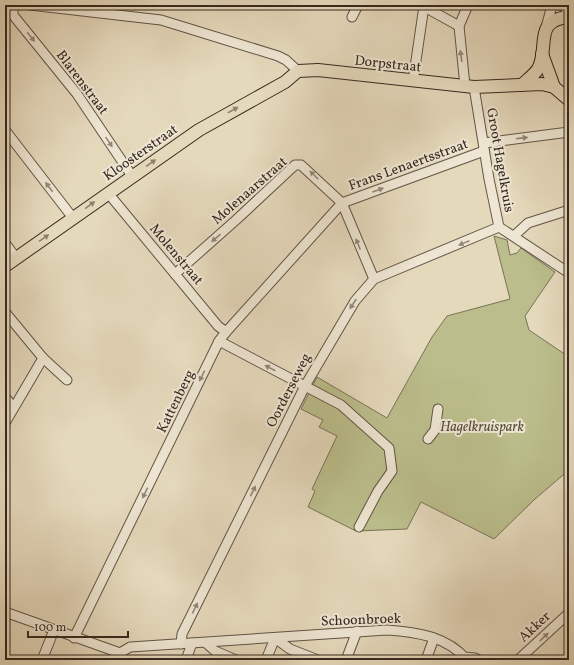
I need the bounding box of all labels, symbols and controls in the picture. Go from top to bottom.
one-way arrow [27,32,36,43]
street label: Blarenstraat [51,47,112,119]
one-way arrow [458,50,464,62]
street label: Dorpstraat [354,52,422,77]
one-way arrow [227,107,239,113]
street label: Groot Hagelkruis [481,107,518,214]
street label: Kloosterstraat [100,120,182,186]
street label: Frans Lenaertsstraat [346,135,471,196]
one-way arrow [516,135,528,141]
one-way arrow [105,136,113,147]
street label: Molenaarstraat [208,153,292,229]
one-way arrow [146,158,157,167]
one-way arrow [309,170,319,180]
one-way arrow [44,182,53,193]
one-way arrow [373,186,385,192]
one-way arrow [85,202,95,210]
street label: Molenstraat [145,220,207,290]
one-way arrow [211,233,221,242]
one-way arrow [39,234,50,242]
one-way arrow [355,237,361,249]
one-way arrow [457,240,469,246]
one-way arrow [349,299,357,310]
street label: Oorderseweg [263,350,316,431]
one-way arrow [264,365,276,371]
street label: Kattenberg [153,367,200,436]
one-way arrow [199,370,205,382]
park label: Hagelkruispark [440,418,525,437]
one-way arrow [250,486,256,497]
one-way arrow [142,487,148,499]
one-way arrow [192,602,198,613]
street label: Akker [515,607,555,647]
street label: Schoonbroek [321,610,402,631]
scale bar [28,613,128,639]
text: 100 m [34,620,67,636]
one-way arrow [538,632,549,641]

